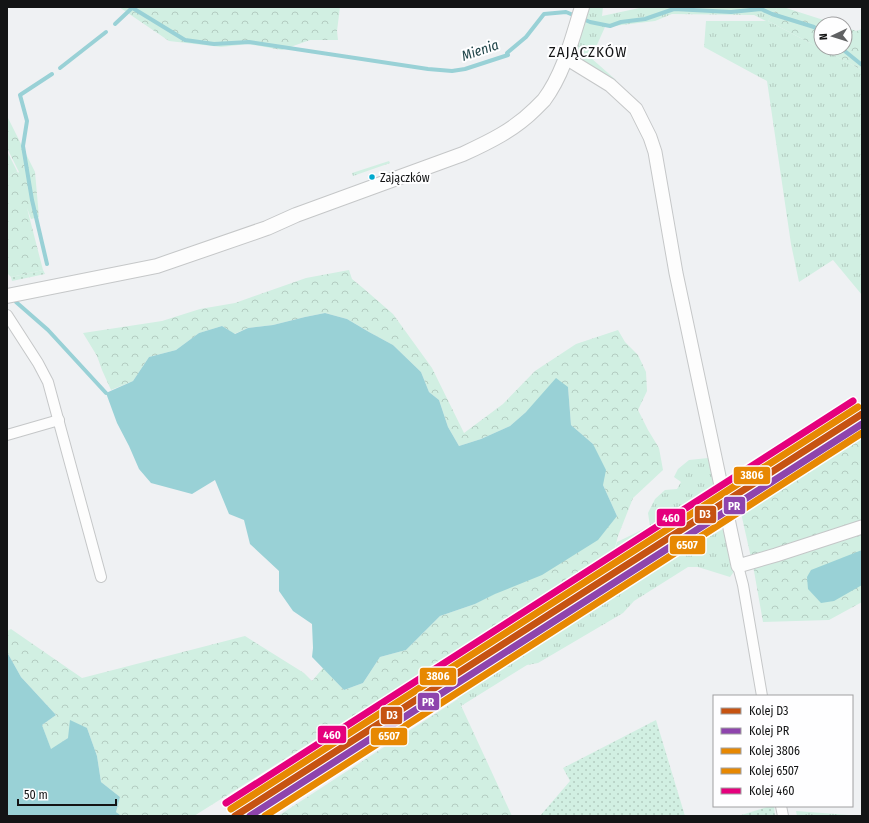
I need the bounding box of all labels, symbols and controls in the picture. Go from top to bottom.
north arrow [813,16,853,56]
text: N [817,33,830,40]
water label: Mienia [459,36,501,65]
district label: ZAJĄCZKÓW [549,43,627,61]
place label: Zajączków [380,171,430,185]
marker: Zajączków [367,172,377,182]
line badge: 3806 [733,466,771,485]
text: 3806 [740,469,764,482]
line badge: PR [723,496,746,515]
text: PR [728,500,741,513]
line badge: D3 [694,505,717,524]
line badge: 460 [656,508,686,527]
text: D3 [699,508,711,521]
text: 460 [662,512,680,525]
line badge: 6507 [669,535,706,555]
text: 6507 [676,539,698,552]
line badge: 3806 [419,667,457,686]
text: 3806 [426,670,450,683]
line badge: PR [417,692,440,711]
legend [713,695,853,807]
text: PR [422,696,435,709]
text: Kolej D3 [749,704,789,718]
line badge: D3 [380,706,403,725]
text: D3 [386,709,398,722]
text: Kolej PR [749,724,790,738]
line badge: 460 [317,725,347,744]
line badge: 6507 [370,727,408,746]
text: 460 [323,729,341,742]
text: 6507 [378,730,400,743]
text: Kolej 3806 [749,744,800,758]
text: Kolej 6507 [749,764,799,778]
scale bar [18,781,116,807]
text: Kolej 460 [749,784,794,798]
text: 50 m [24,788,48,802]

